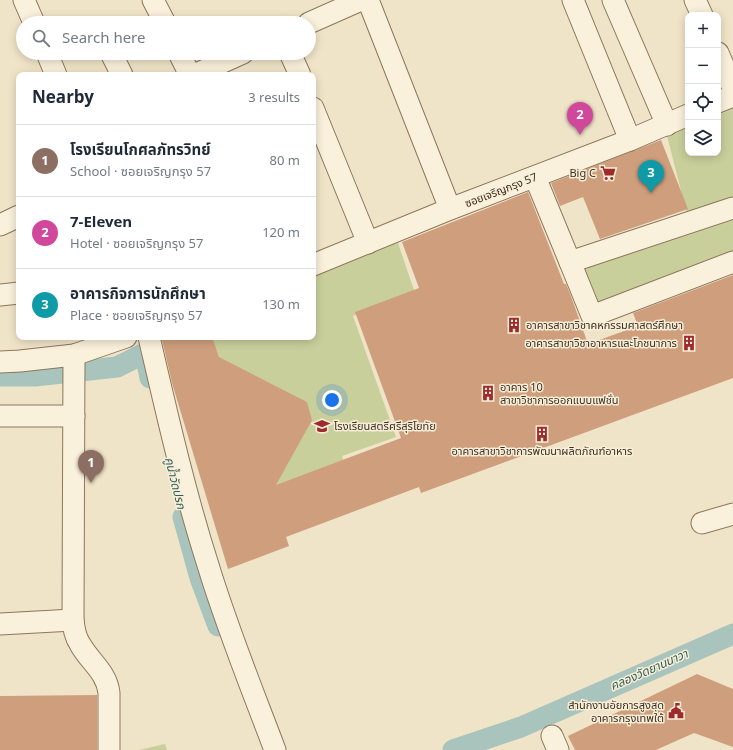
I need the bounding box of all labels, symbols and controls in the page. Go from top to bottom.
map controls [685,12,721,156]
button: + [685,12,721,48]
search box [16,16,316,60]
icon: search [30,27,52,49]
text: Search here [62,27,145,50]
button: − [685,48,721,84]
button: locate [685,84,721,120]
text: Nearby [32,85,94,111]
text: 3 results [248,88,300,108]
pin: 2 [567,102,593,135]
button: layers [685,120,721,156]
text: โรงเรียนโกศลภัทรวิทย์ [70,139,211,162]
text: 1 [41,151,49,171]
text: 80 m [270,151,300,171]
pin: 3 [638,160,664,193]
text: School · ซอยเจริญกรุง 57 [70,162,211,182]
supermarket icon: Big C [599,164,617,182]
place label: Big C [569,165,596,182]
street label: ซอยเจริญกรุง 57 [462,169,540,212]
text: 7-Eleven [70,211,132,234]
text: 2 [41,223,49,243]
text: 120 m [262,223,300,243]
text: Hotel · ซอยเจริญกรุง 57 [70,234,203,254]
text: อาคารกิจการนักศึกษา [70,283,206,306]
text: 3 [41,295,49,315]
text: 130 m [262,295,300,315]
text: Place · ซอยเจริญกรุง 57 [70,306,203,326]
building icon: อาคารสาขาวิชาคหกรรมศาสตร์ศึกษา [505,316,523,334]
place label: อาคารสาขาวิชาคหกรรมศาสตร์ศึกษา [526,317,683,334]
building icon: อาคารสาขาวิชาอาหารและโภชนาการ [680,334,698,352]
place label: อาคารสาขาวิชาอาหารและโภชนาการ [526,335,677,352]
place label: อาคาร 10 สาขาวิชาการออกแบบแฟชั่น [500,379,619,409]
building icon: อาคาร 10 สาขาวิชาการออกแบบแฟชั่น [479,384,497,402]
your location [322,390,342,410]
school or university icon: โรงเรียนสตรีศรีสุริโยทัย [313,417,331,435]
place label: โรงเรียนสตรีศรีสุริโยทัย [334,418,436,435]
building icon: อาคารสาขาวิชาการพัฒนาผลิตภัณฑ์อาหาร [533,425,551,443]
place label: อาคารสาขาวิชาการพัฒนาผลิตภัณฑ์อาหาร [452,443,632,460]
pin: 1 [78,450,104,483]
water label: คูน้ำวัดปรก [160,455,190,512]
water label: คลองวัดยานนาวา [607,644,692,695]
place label: สำนักงานอัยการสูงสุด อาคารกรุงเทพใต้ [568,697,664,727]
public building icon: สำนักงานอัยการสูงสุด อาคารกรุงเทพใต้ [667,702,685,720]

